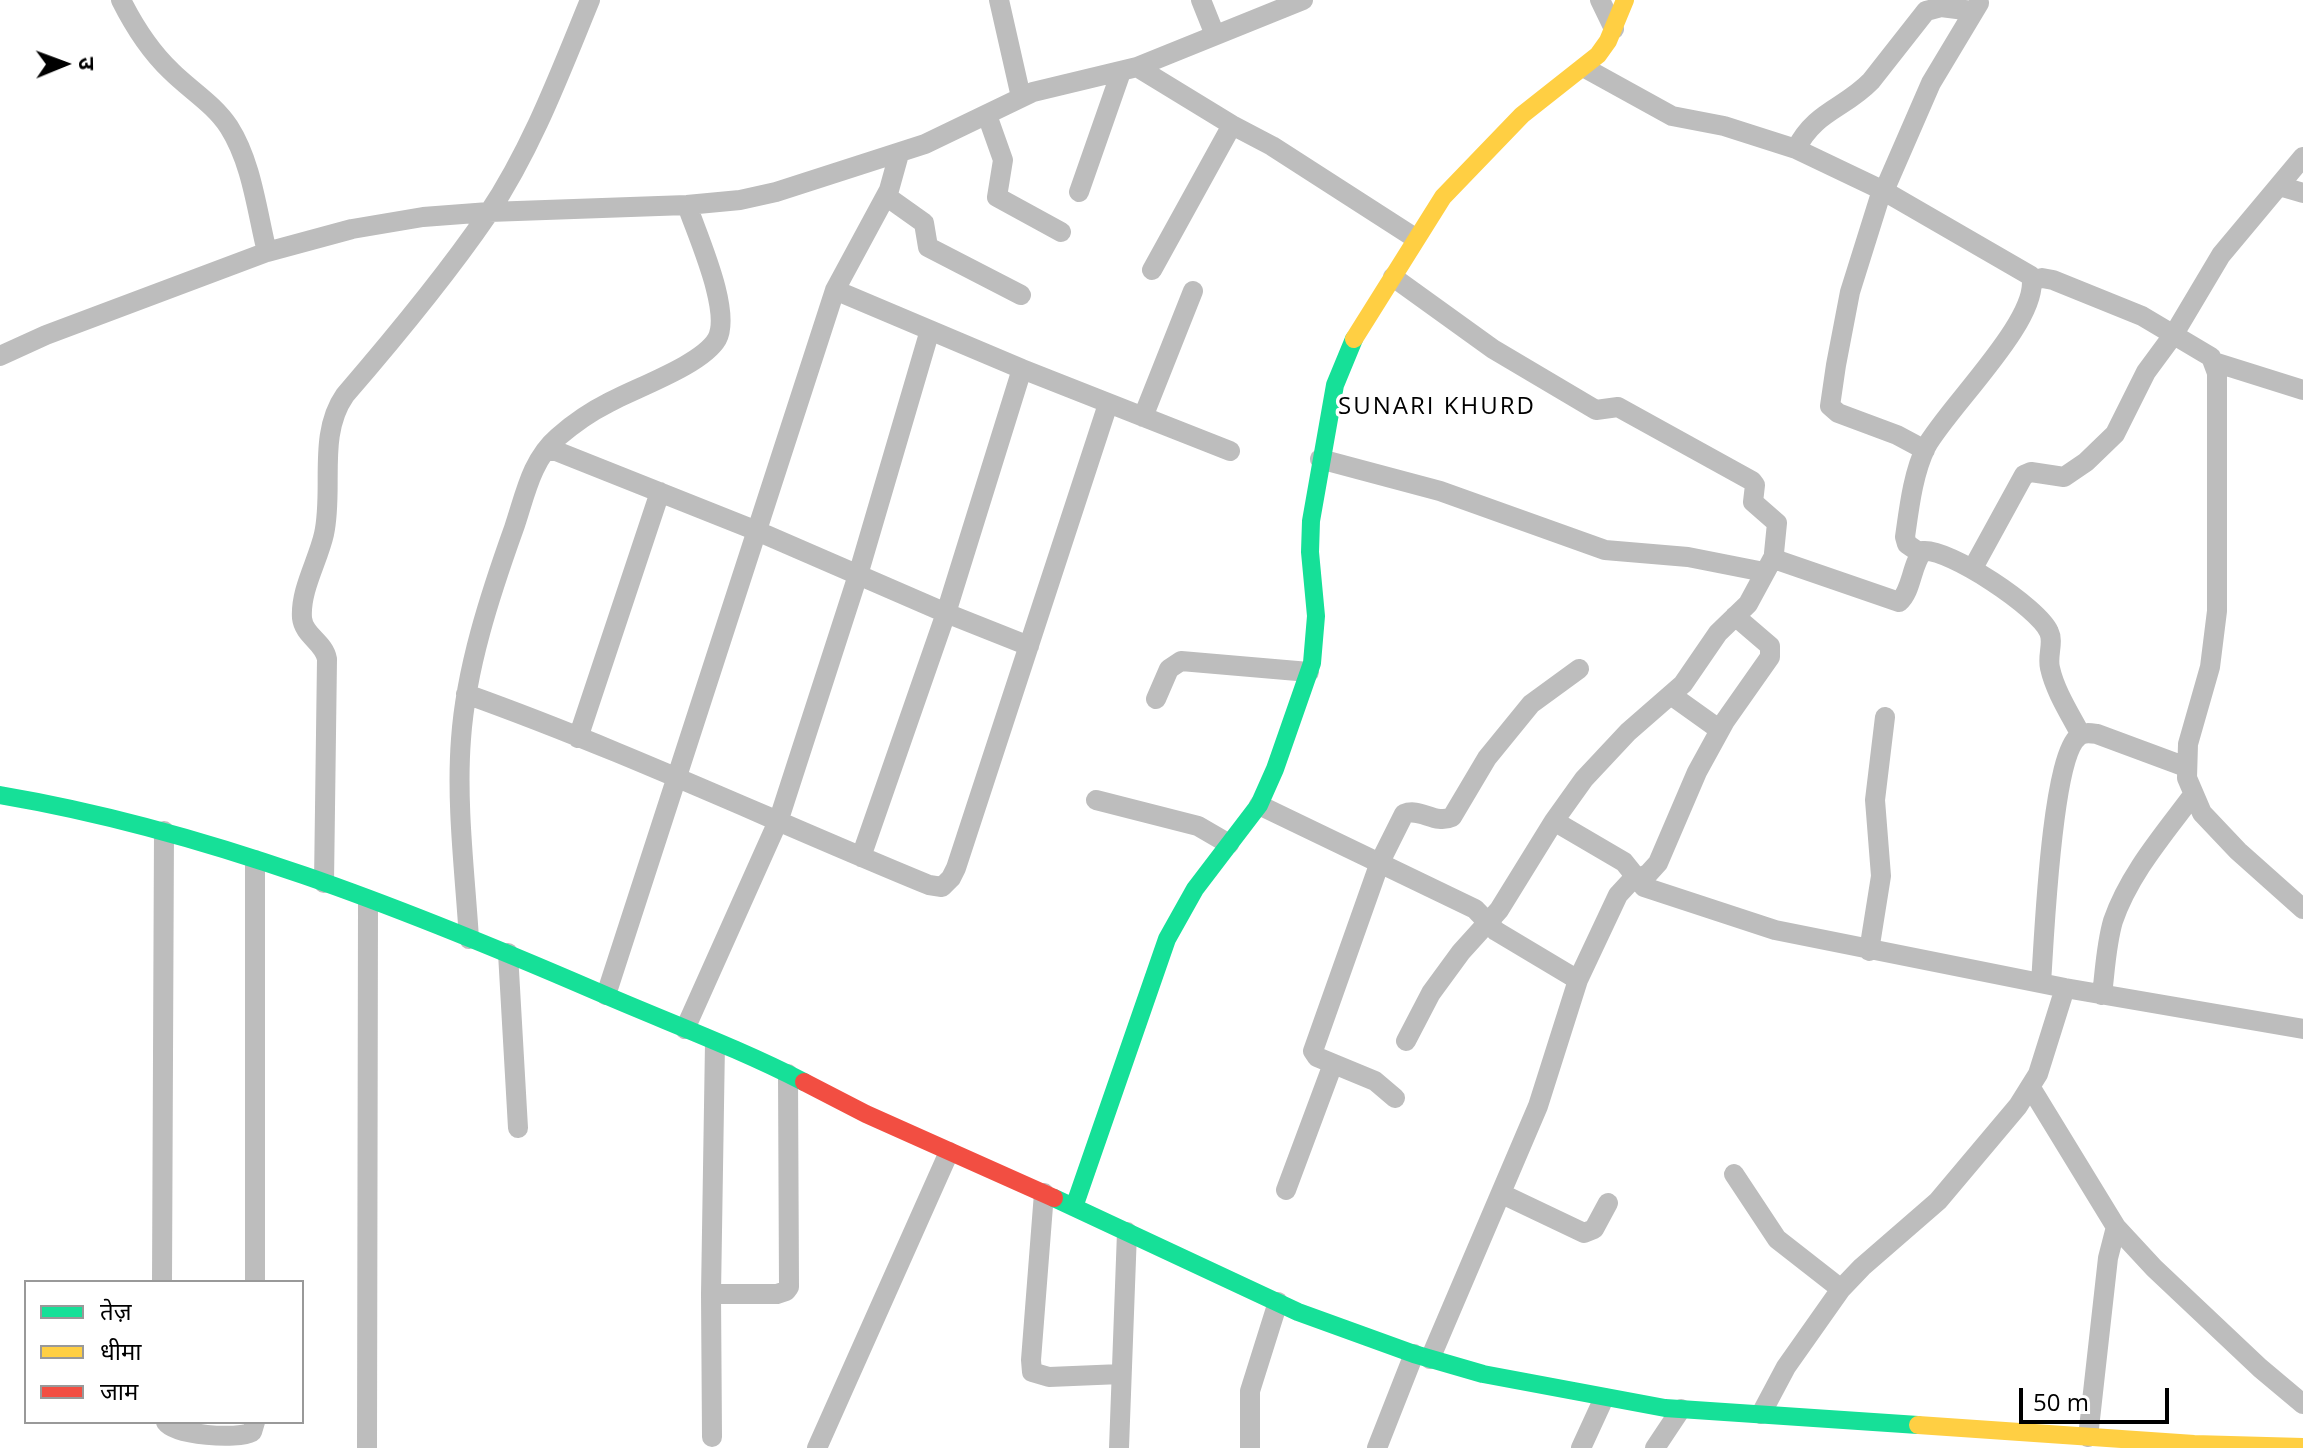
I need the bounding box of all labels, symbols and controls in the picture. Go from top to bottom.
north arrow [24,24,104,104]
text: उ [73,57,103,70]
district label: SUNARI KHURD [1338,393,1536,421]
legend [24,1280,304,1424]
text: तेज़ [100,1294,132,1327]
text: धीमा [100,1334,142,1367]
scale bar [2023,1372,2173,1422]
text: जाम [100,1374,138,1407]
text: 50 m [2033,1385,2089,1418]

